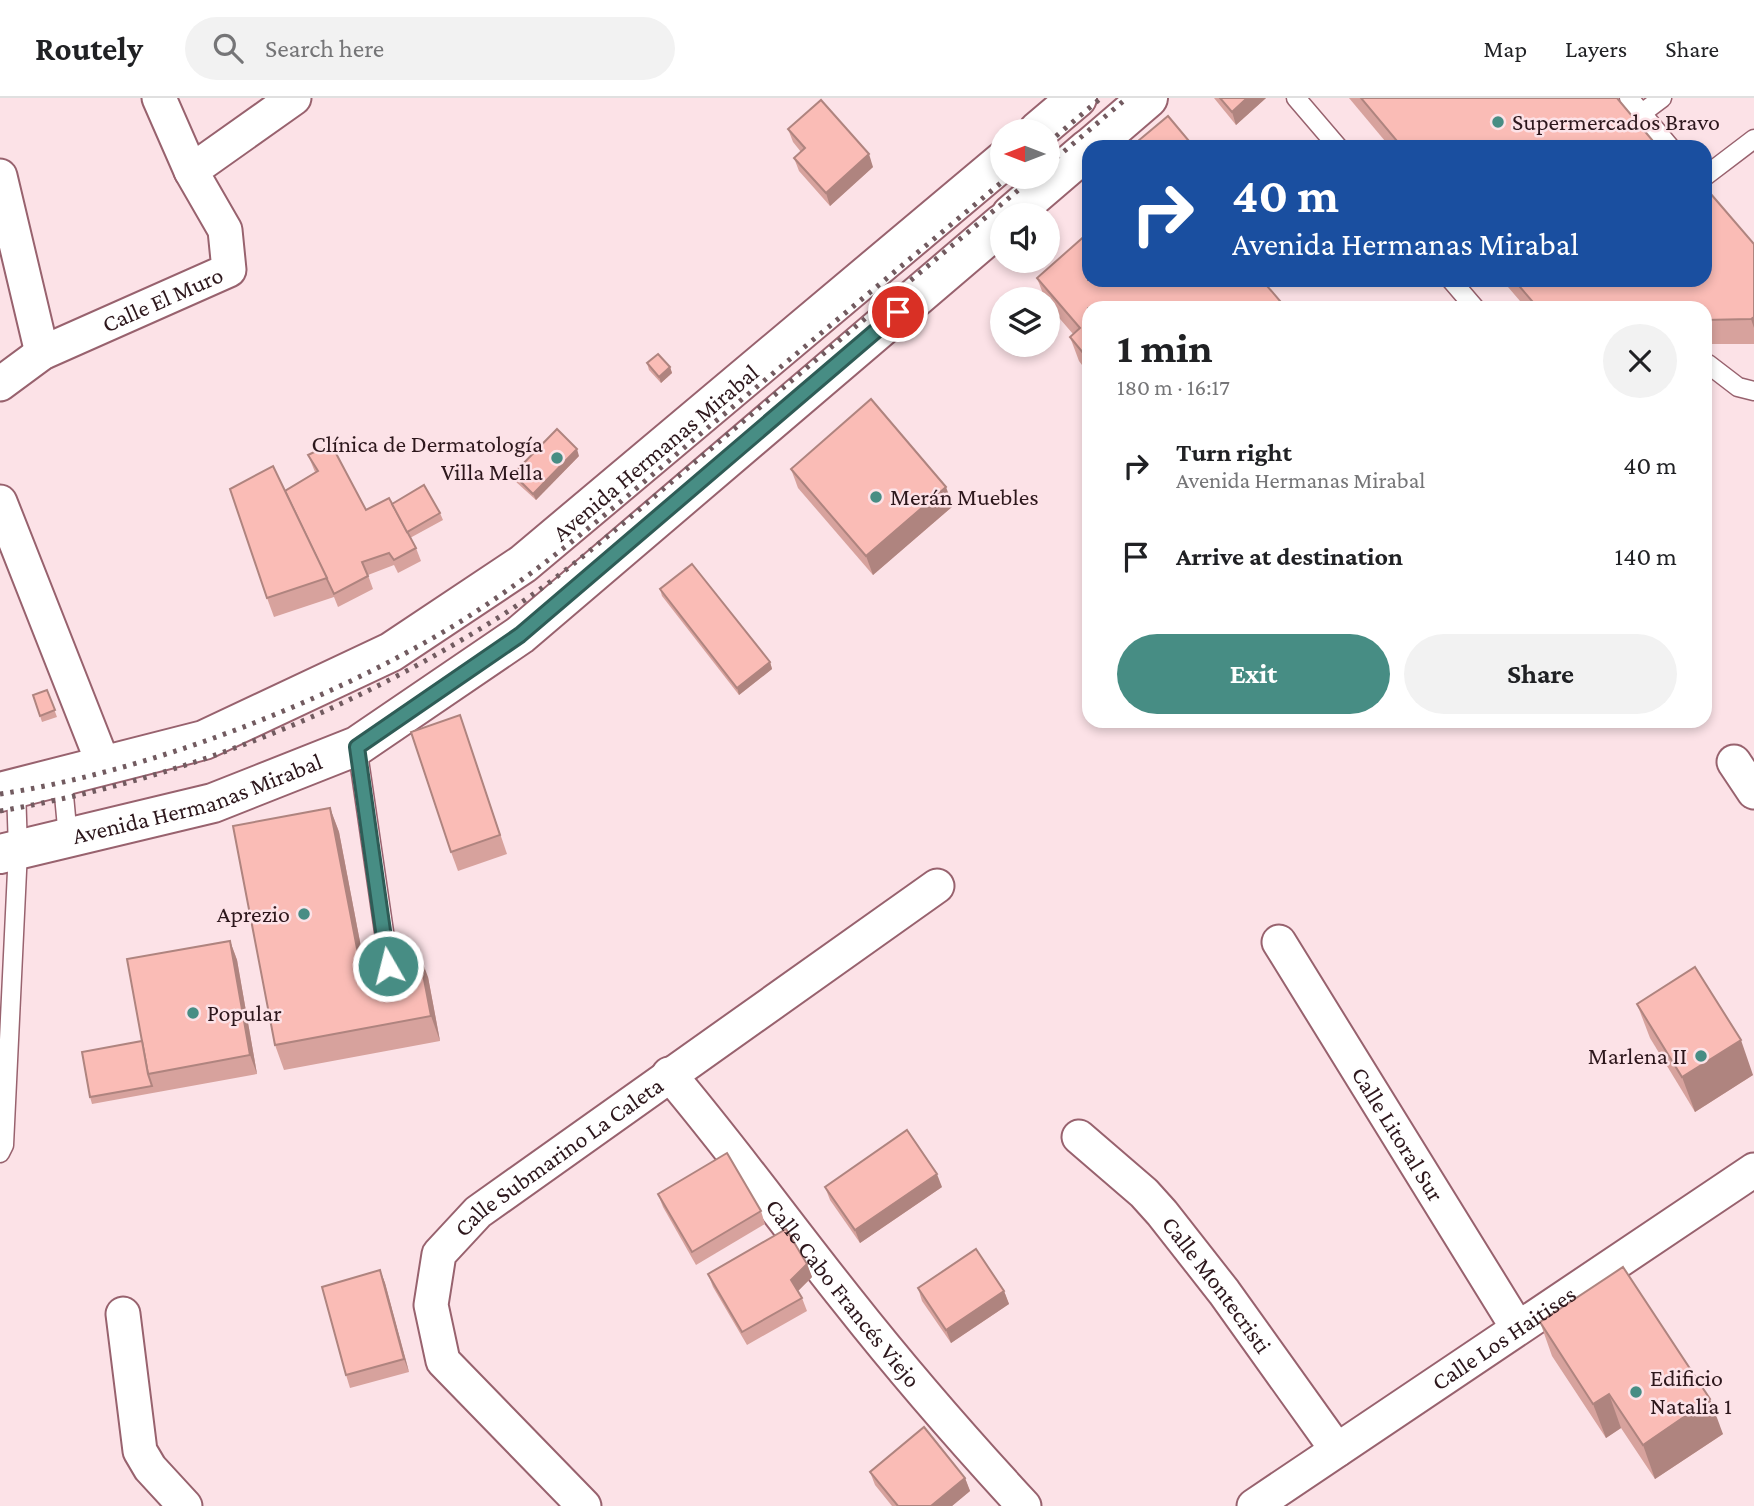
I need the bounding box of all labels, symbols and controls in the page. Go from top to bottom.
search box [185,17,675,80]
icon: search [209,29,247,67]
text: Routely [35,30,143,67]
text: Search here [265,34,384,63]
text: Map [1483,35,1527,62]
text: Layers [1565,35,1627,62]
text: Share [1665,35,1719,62]
place label: Supermercados Bravo [1512,108,1720,135]
marker: Supermercados Bravo [1490,114,1506,130]
north arrow [990,119,1060,189]
map controls [990,119,1060,357]
icon: right [1117,168,1208,259]
text: 40 m [1232,168,1339,223]
button: sound [990,203,1060,273]
text: Avenida Hermanas Mirabal [1232,226,1579,262]
street label: Calle El Muro [98,261,227,338]
pin [868,282,928,342]
button: layers [990,287,1060,357]
icon: arrive [879,293,917,331]
text: 1 min [1117,324,1213,371]
button: close [1603,324,1677,398]
street label: Avenida Hermanas Mirabal [547,358,764,546]
text: 180 m · 16:17 [1117,374,1230,400]
place label: Clínica de Dermatología Villa Mella [311,430,543,485]
text: Turn right [1176,438,1292,467]
icon: right [1117,447,1155,485]
marker: Clínica de Dermatología Villa Mella [549,450,565,466]
text: 40 m [1623,451,1677,480]
text: Avenida Hermanas Mirabal [1176,467,1425,493]
place label: Merán Muebles [890,483,1039,510]
marker: Merán Muebles [868,489,884,505]
icon: arrive [1117,538,1155,576]
text: Arrive at destination [1176,542,1403,571]
text: 140 m [1615,542,1677,571]
button: Exit [1117,634,1390,714]
button: Share [1404,634,1677,714]
street label: Avenida Hermanas Mirabal [70,747,326,849]
place label: Aprezio [217,900,290,927]
marker: Aprezio [296,906,312,922]
position arrow [351,929,425,1003]
place label: Popular [207,999,282,1026]
marker: Popular [185,1005,201,1021]
place label: Marlena II [1588,1042,1687,1069]
marker: Marlena II [1693,1048,1709,1064]
street label: Calle Litoral Sur [1346,1062,1450,1207]
street label: Calle Submarino La Caleta [448,1071,668,1242]
street label: Calle Cabo Francés Viejo [761,1193,927,1392]
street label: Calle Montecristi [1157,1211,1277,1358]
street label: Calle Los Haitises [1427,1280,1581,1396]
place label: Edificio Natalia 1 [1650,1364,1732,1419]
marker: Edificio Natalia 1 [1628,1384,1644,1400]

